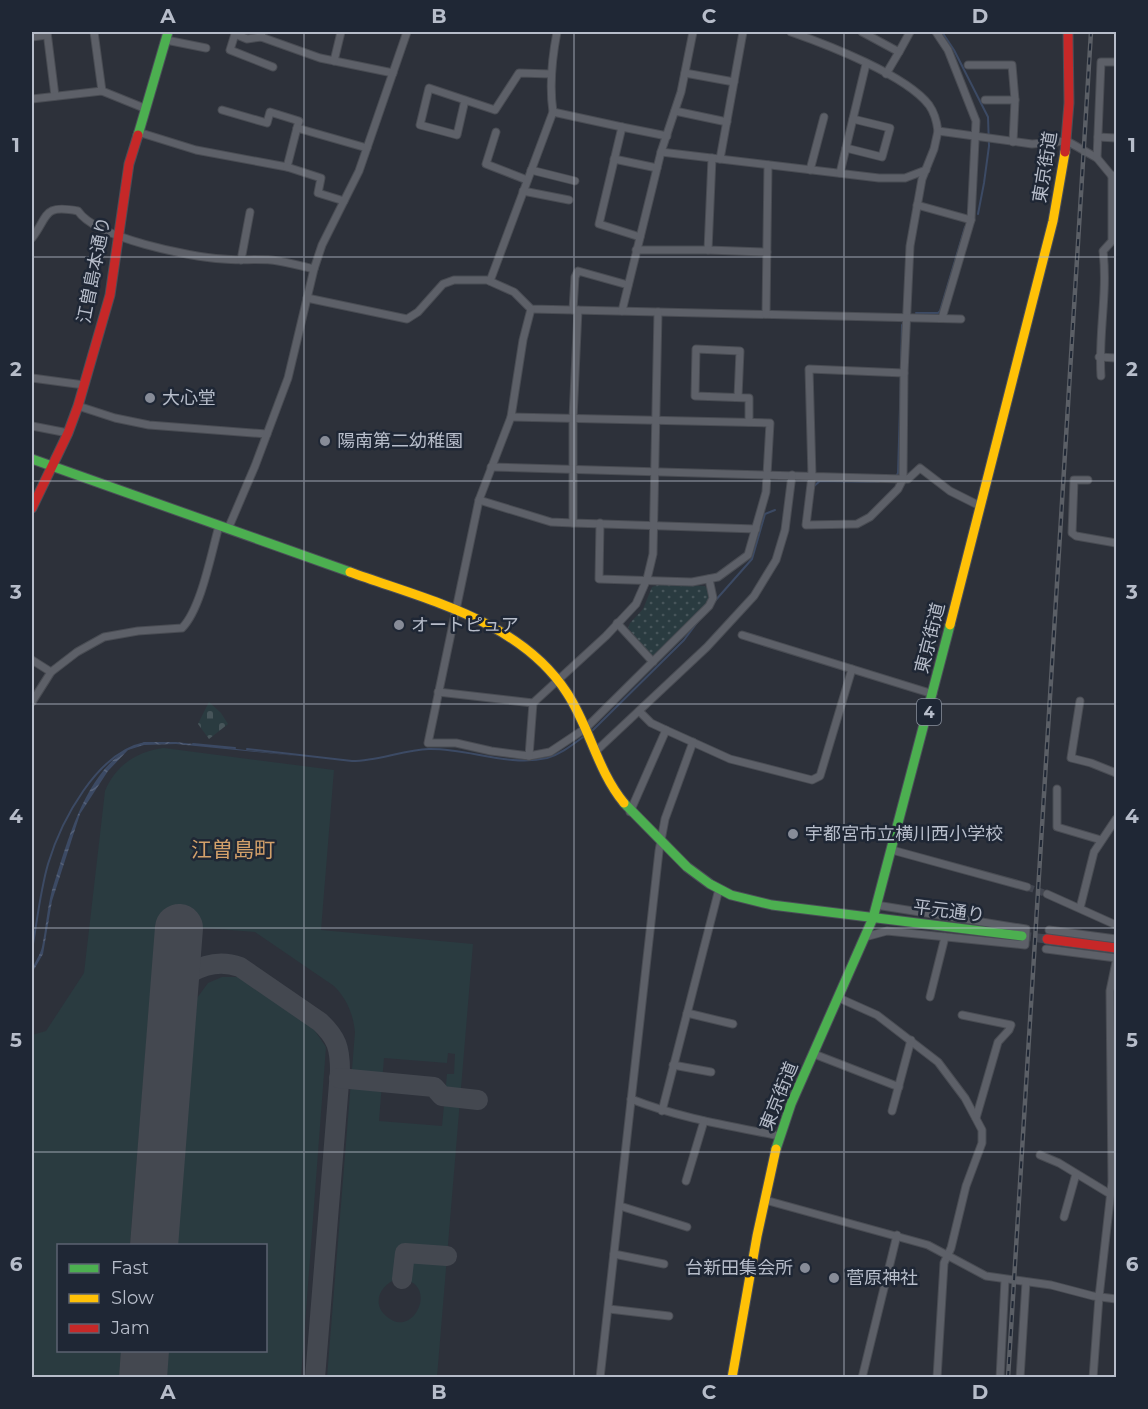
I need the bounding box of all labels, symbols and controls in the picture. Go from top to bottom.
text: A [159,4,176,28]
text: B [431,4,447,28]
text: C [702,4,717,28]
text: D [972,4,988,28]
street label: 東京街道 [1029,130,1061,204]
text: 1 [12,133,20,157]
text: 1 [1128,133,1136,157]
street label: 江曽島本通り [73,215,115,325]
text: 2 [10,357,22,381]
text: 2 [1126,357,1138,381]
place label: 大心堂 [162,387,216,409]
marker: 大心堂 [143,391,157,405]
place label: 陽南第二幼稚園 [337,430,463,452]
marker: 陽南第二幼稚園 [318,434,332,448]
text: 3 [9,580,22,604]
text: 3 [1125,580,1138,604]
street label: 東京街道 [911,600,949,676]
place label: オートピュア [411,614,519,636]
marker: オートピュア [392,618,406,632]
road number: 4 [917,699,941,725]
text: 4 [9,804,23,828]
text: 4 [1125,804,1139,828]
place label: 宇都宮市立横川西小学校 [805,823,1003,845]
marker: 宇都宮市立横川西小学校 [786,827,800,841]
district label: 江曽島町 [191,837,275,862]
street label: 平元通り [912,896,986,926]
text: 5 [10,1028,22,1052]
text: 5 [1126,1028,1138,1052]
street label: 東京街道 [755,1059,803,1133]
legend [57,1244,267,1352]
text: 6 [10,1252,23,1276]
text: 6 [1126,1252,1139,1276]
text: Fast [111,1257,149,1279]
place label: 台新田集会所 [685,1257,793,1279]
marker: 台新田集会所 [798,1261,812,1275]
place label: 菅原神社 [846,1267,918,1289]
marker: 菅原神社 [827,1271,841,1285]
text: Slow [111,1287,154,1309]
text: Jam [110,1317,150,1339]
text: A [159,1380,176,1404]
text: B [431,1380,447,1404]
text: C [702,1380,717,1404]
text: D [972,1380,988,1404]

